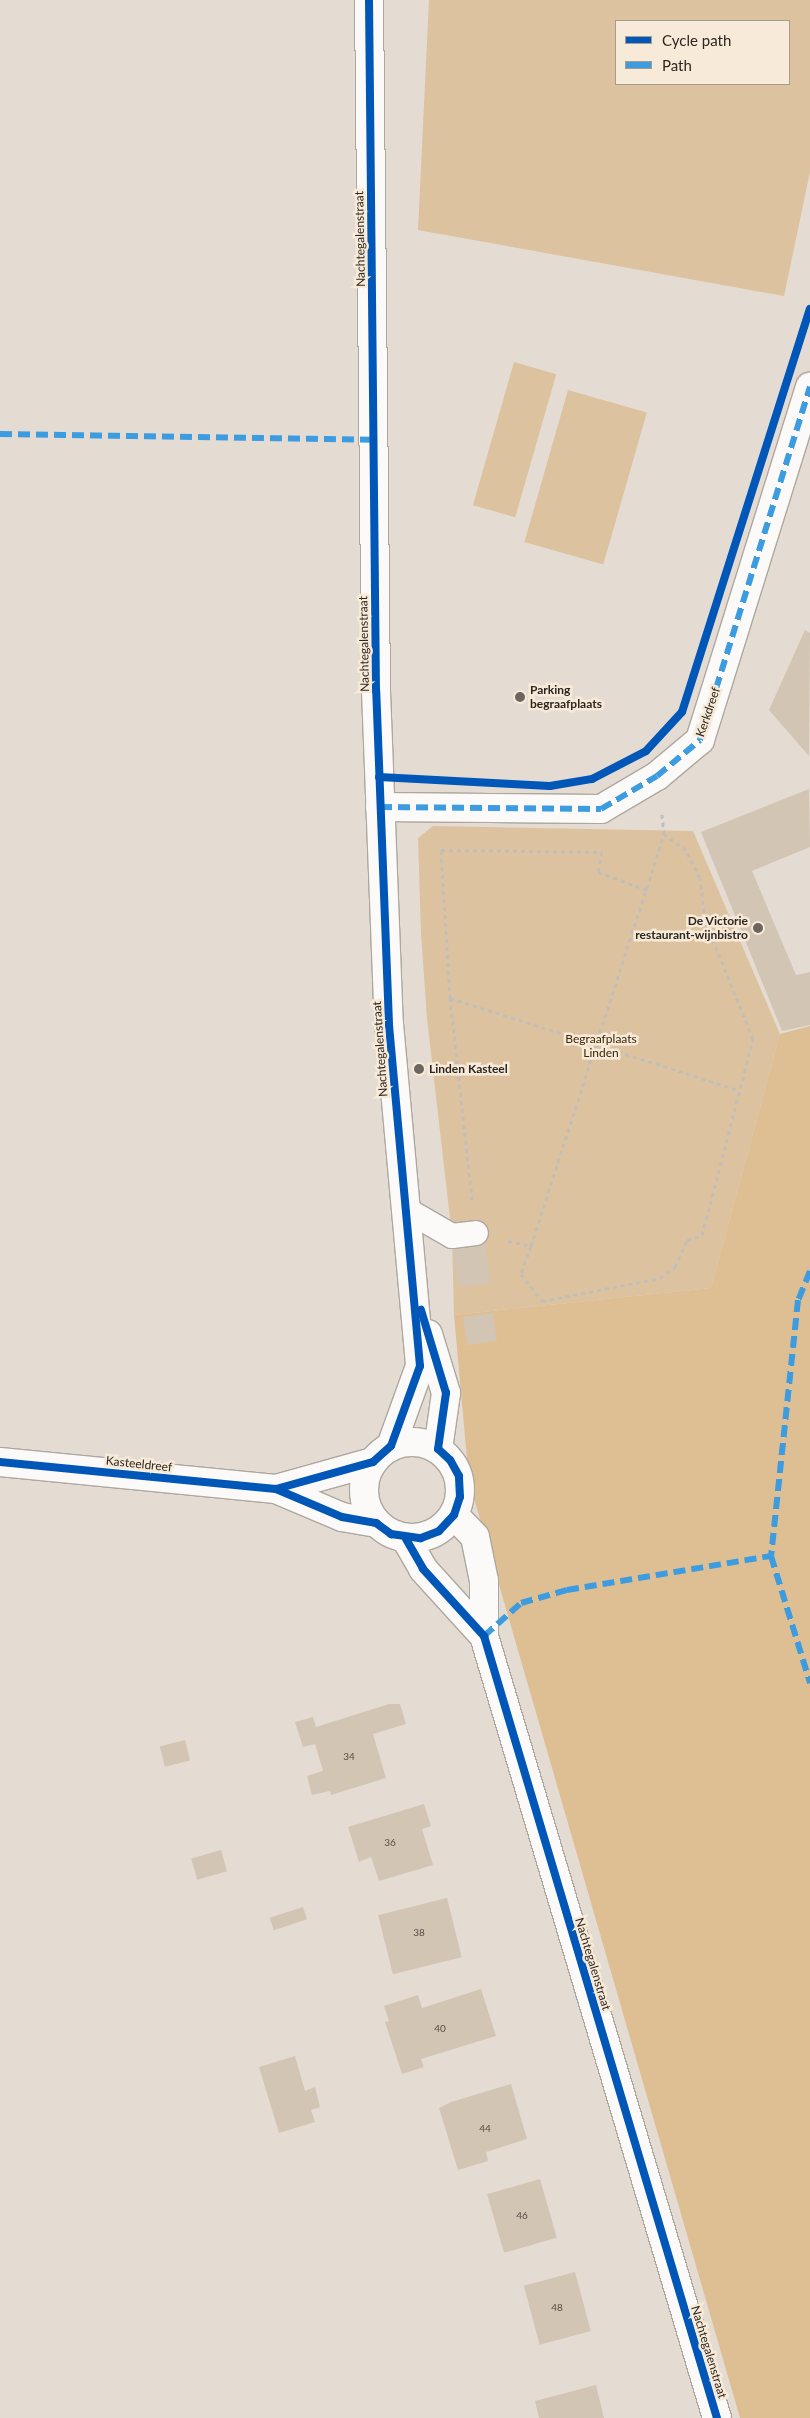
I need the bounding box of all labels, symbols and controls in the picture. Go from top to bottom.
legend [615,20,790,85]
text: Cycle path [662,31,731,49]
text: Path [662,56,692,74]
street label: Nachtegalenstraat [352,191,368,287]
street label: Nachtegalenstraat [356,596,372,692]
place label: Parking begraafplaats [530,683,602,711]
street label: Kerkdreef [693,685,723,739]
marker: Parking begraafplaats [514,691,526,703]
place label: De Victorie restaurant-wijnbistro [635,914,748,942]
marker: De Victorie restaurant-wijnbistro [752,922,764,934]
street label: Nachtegalenstraat [369,1001,391,1097]
park label: Begraafplaats Linden [565,1032,637,1060]
place label: Linden Kasteel [429,1062,508,1076]
marker: Linden Kasteel [413,1063,425,1075]
street label: Kasteeldreef [105,1453,173,1475]
house number: 34 [343,1751,355,1763]
house number: 36 [384,1837,396,1849]
street label: Nachtegalenstraat [572,1916,614,2012]
house number: 38 [413,1927,425,1939]
house number: 40 [434,2023,446,2035]
house number: 44 [479,2123,491,2135]
house number: 46 [516,2210,528,2222]
house number: 48 [551,2302,563,2314]
street label: Nachtegalenstraat [688,2304,730,2400]

